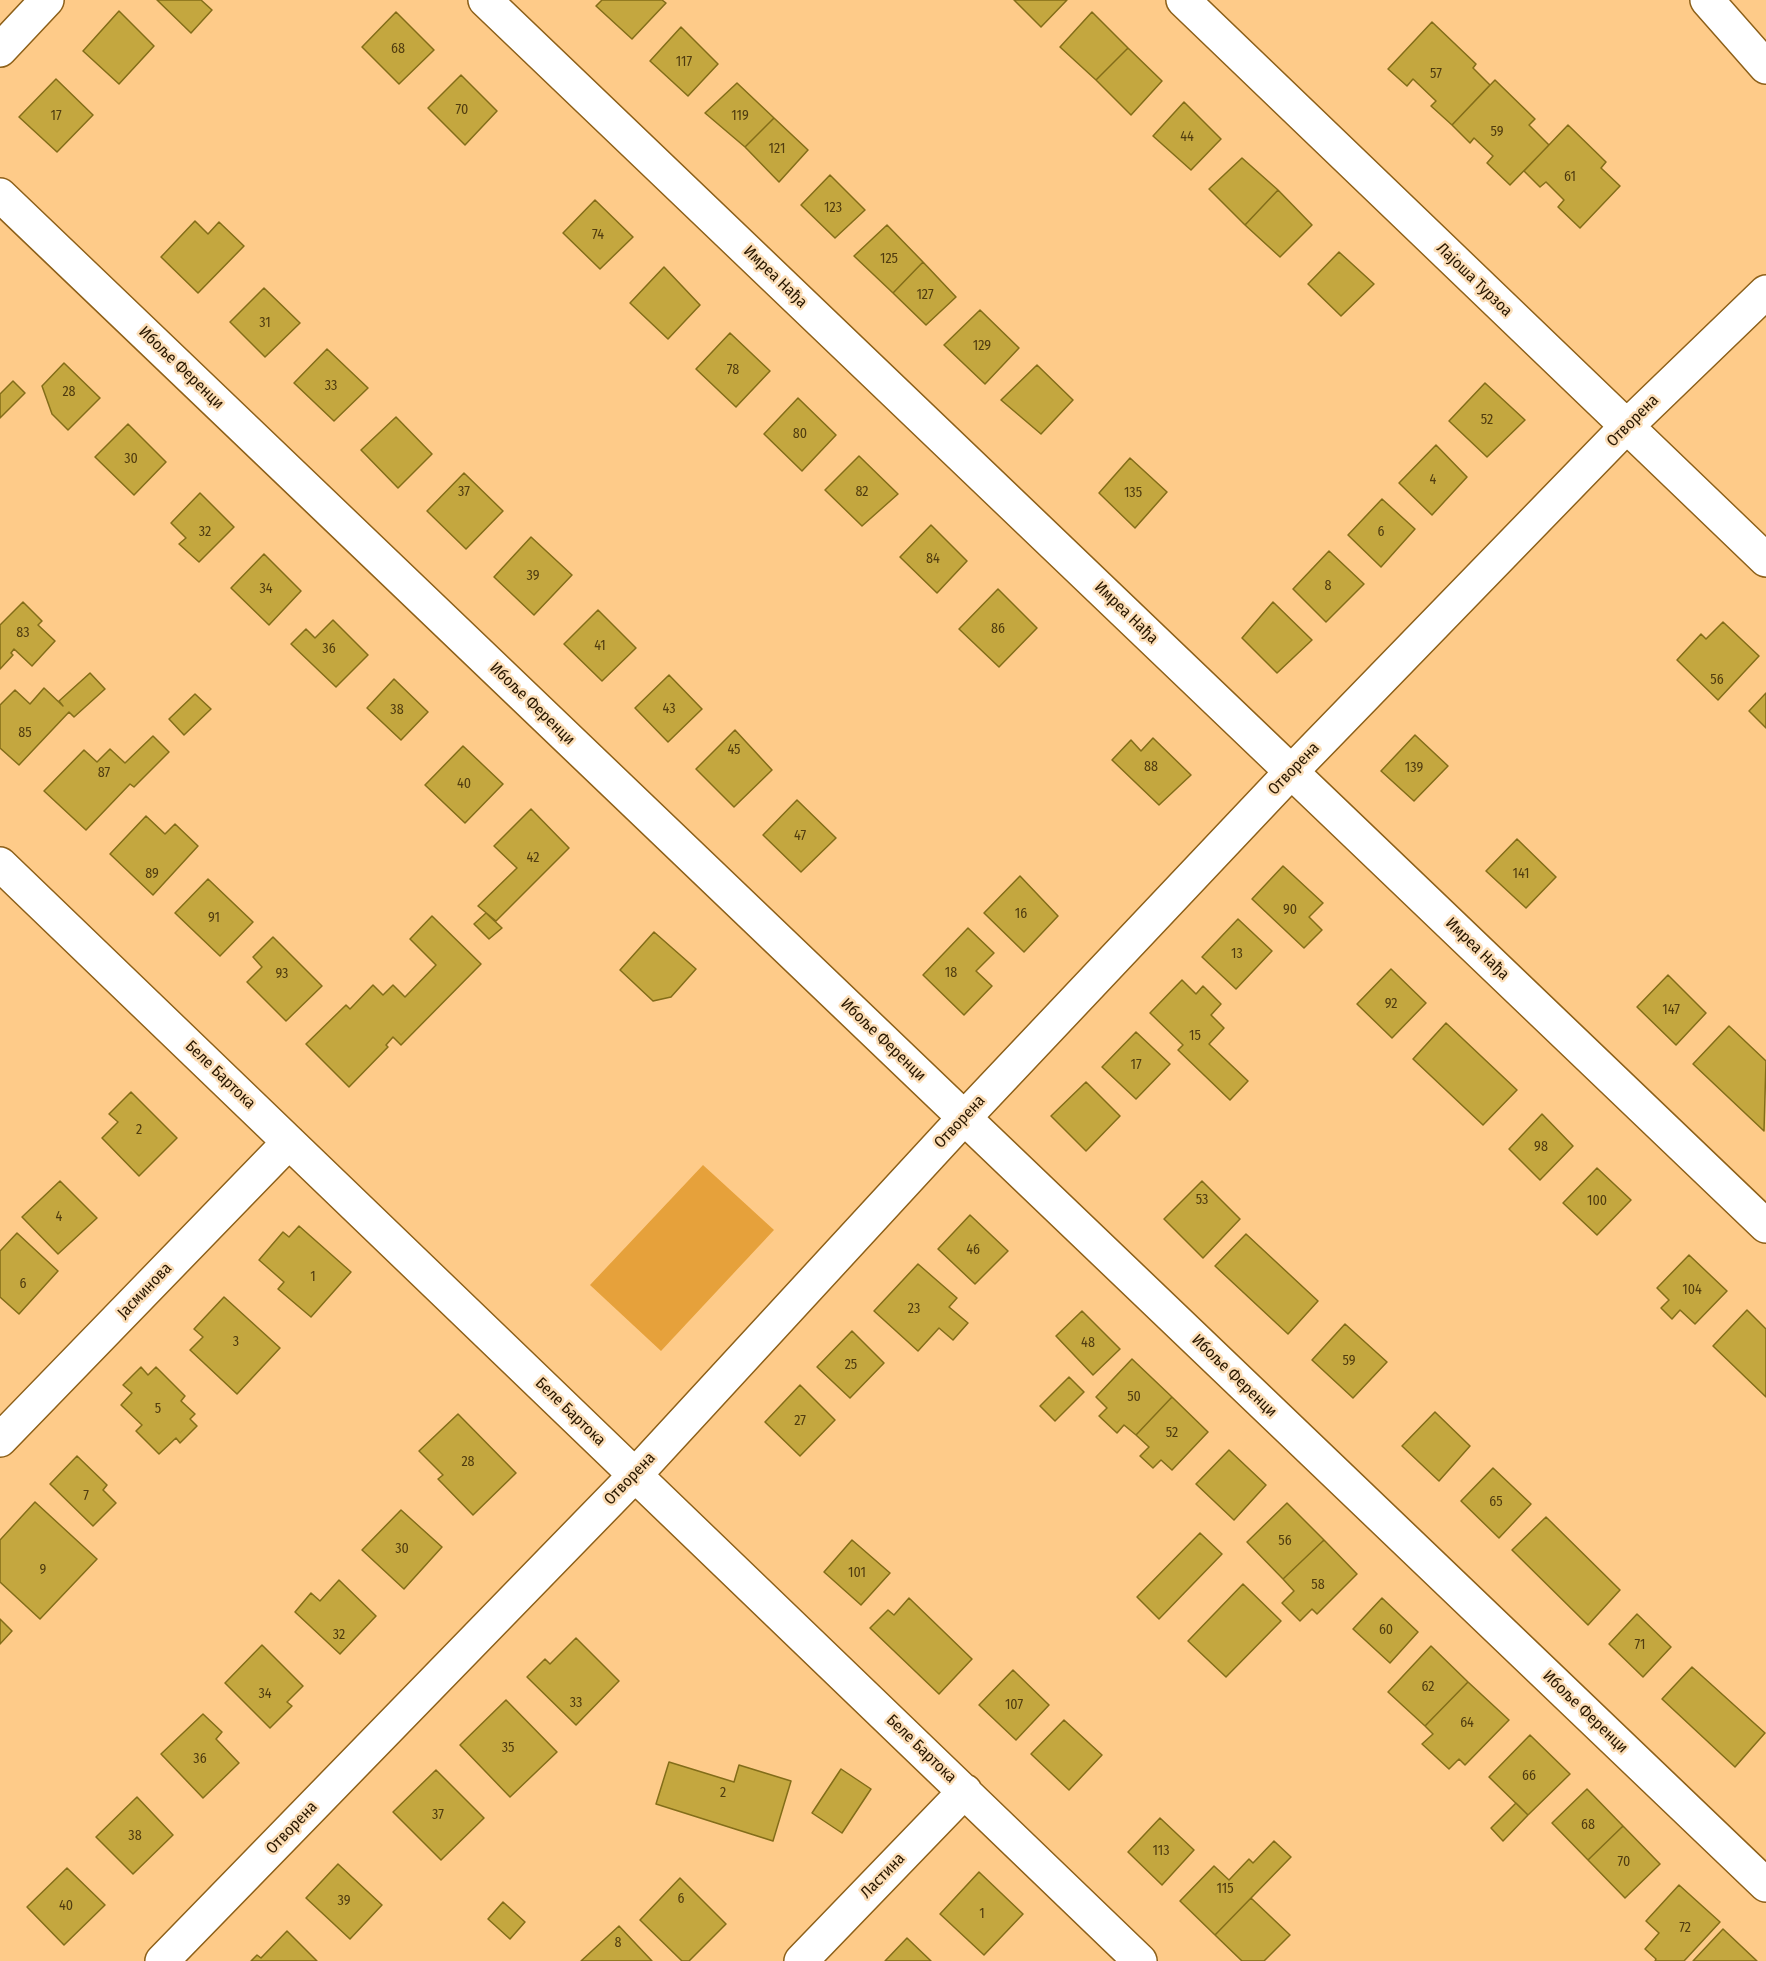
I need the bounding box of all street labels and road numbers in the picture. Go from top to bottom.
street label: Лајоша Турзоа [1432,239,1516,321]
street label: Имреа Нађа [739,242,811,312]
street label: Ибоље Ференци [134,323,228,413]
street label: Отворена [1603,391,1663,451]
street label: Имреа Нађа [1090,578,1162,648]
street label: Ибоље Ференци [485,659,579,749]
street label: Отворена [1264,739,1324,799]
street label: Имреа Нађа [1441,914,1513,984]
street label: Ибоље Ференци [836,995,930,1085]
street label: Беле Бартока [181,1037,259,1113]
street label: Отворена [931,1091,989,1153]
street label: Јасминова [114,1259,176,1323]
street label: Ибоље Ференци [1187,1331,1281,1421]
street label: Беле Бартока [531,1374,609,1450]
street label: Отворена [600,1449,660,1509]
street label: Ибоље Ференци [1538,1667,1632,1757]
street label: Беле Бартока [882,1711,960,1787]
street label: Отворена [262,1798,322,1858]
street label: Ластина [857,1849,909,1903]

